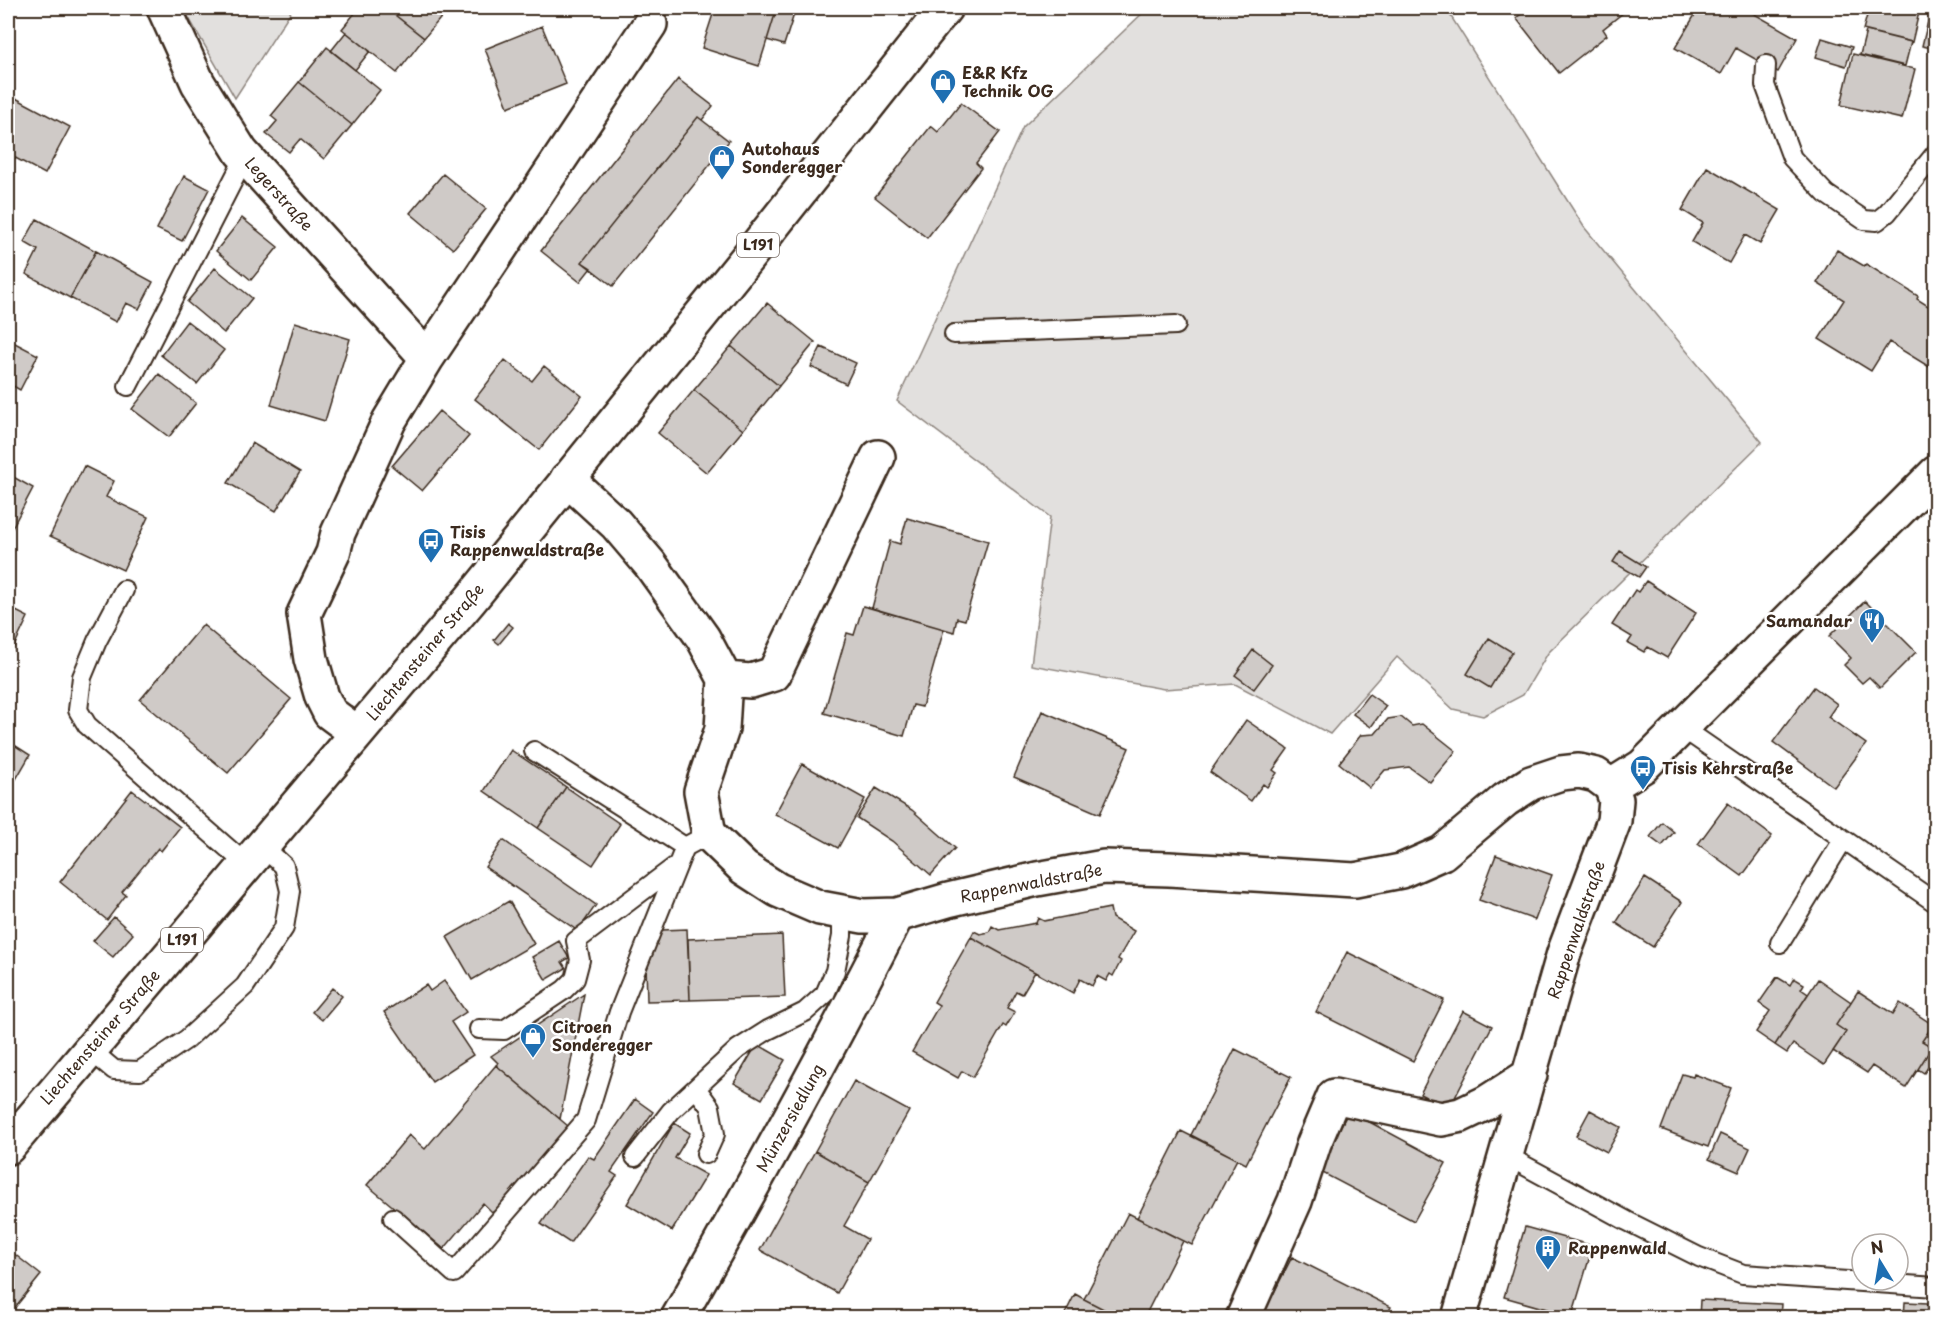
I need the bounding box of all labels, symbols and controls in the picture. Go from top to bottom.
place label: E&R Kfz Technik OG [962,60,1054,102]
shop icon: E&R Kfz Technik OG [928,67,958,105]
place label: Autohaus Sonderegger [742,136,843,178]
shop icon: Autohaus Sonderegger [707,143,737,181]
street label: Legerstraße [240,151,319,236]
road number: L191 [737,233,779,257]
place label: Tisis Rappenwaldstraße [450,519,604,561]
bus stop icon: Tisis Rappenwaldstraße [416,526,446,564]
street label: Liechtensteiner Straße [360,578,489,725]
restaurant icon: Samandar [1857,606,1887,644]
place label: Samandar [1766,608,1853,632]
bus stop icon: Tisis Kehrstraße [1628,753,1658,791]
place label: Tisis Kehrstraße [1662,755,1794,779]
street label: Rappenwaldstraße [958,856,1104,908]
street label: Rappenwaldstraße [1540,857,1610,1002]
road number: L191 [161,928,203,952]
street label: Liechtensteiner Straße [34,963,165,1109]
place label: Citroen Sonderegger [552,1014,653,1056]
shop icon: Citroen Sonderegger [518,1021,548,1059]
street label: Münzersiedlung [749,1059,829,1176]
north arrow [1850,1232,1910,1292]
building icon: Rappenwald [1533,1233,1563,1271]
text: N [1868,1233,1885,1259]
place label: Rappenwald [1568,1235,1667,1259]

